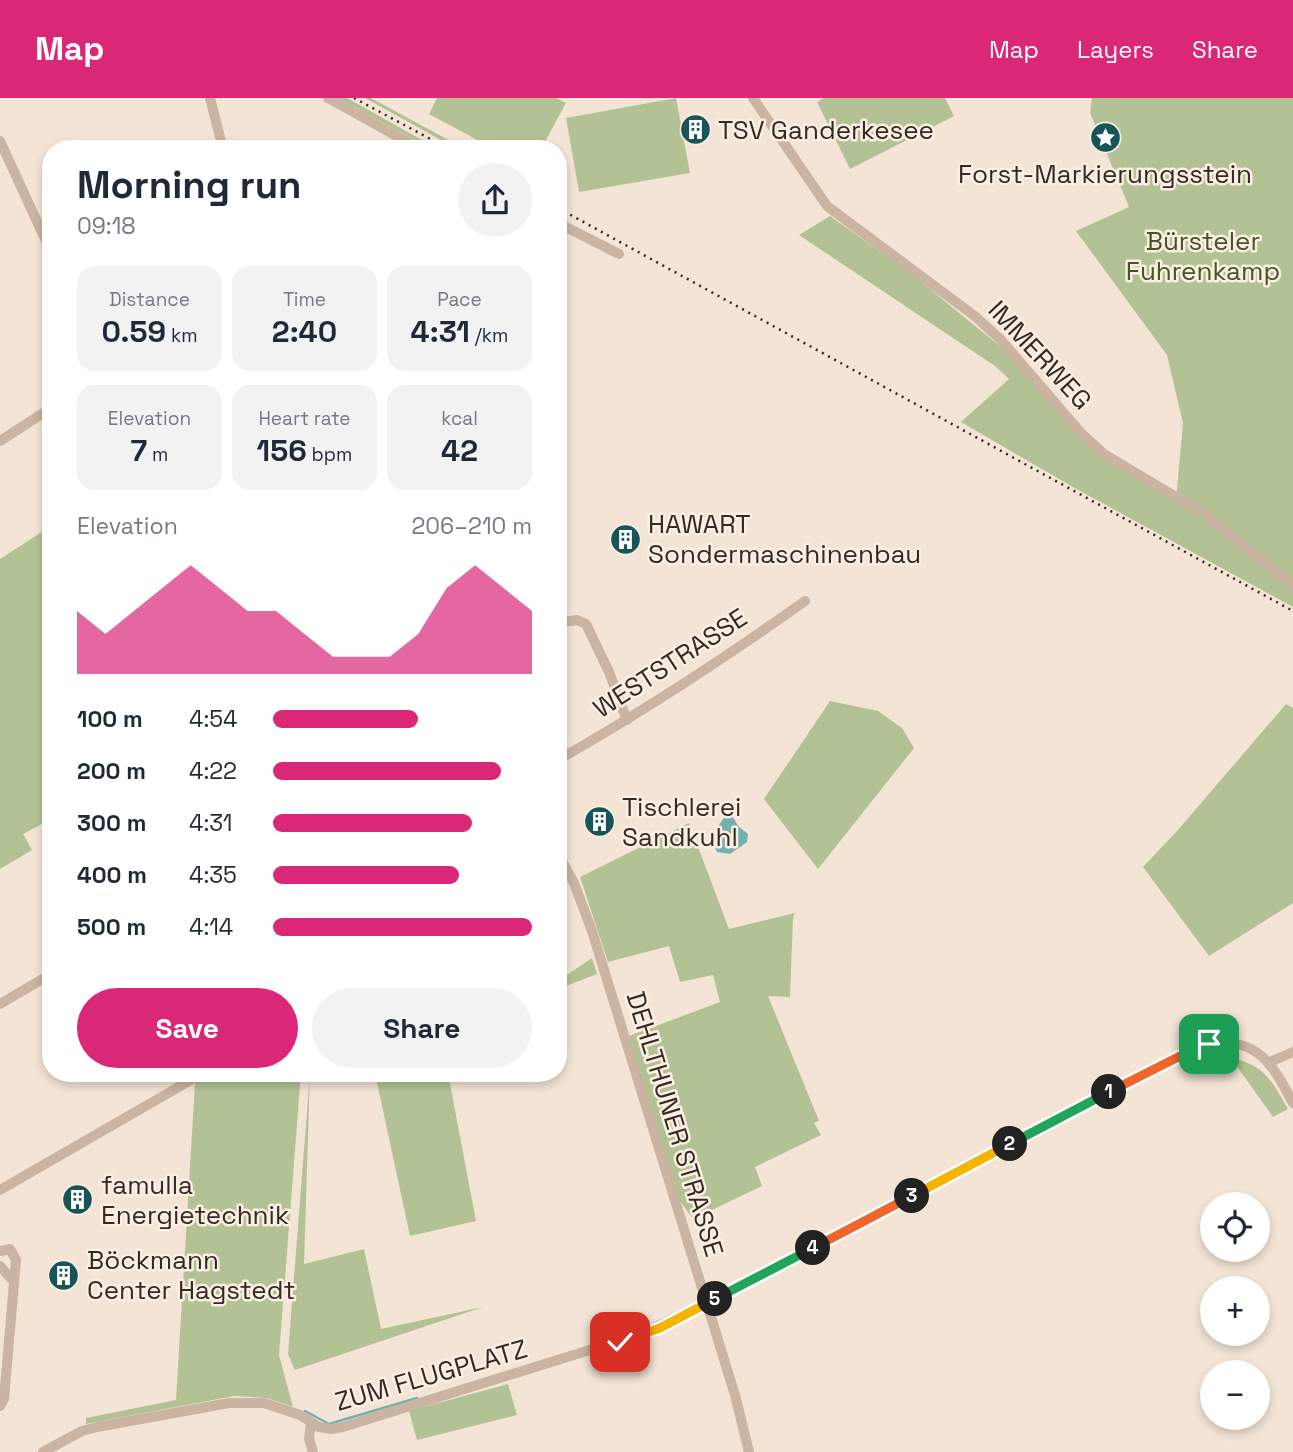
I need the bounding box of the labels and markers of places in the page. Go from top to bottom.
building icon: TSV Ganderkesee [678,113,712,147]
place label: TSV Ganderkesee [718,113,934,147]
place icon: Forst-Markierungsstein [1088,121,1122,155]
place label: Forst-Markierungsstein [958,157,1252,191]
place label: HAWART Sondermaschinenbau [648,507,921,571]
building icon: HAWART Sondermaschinenbau [608,522,642,556]
place label: Tischlerei Sandkuhl [622,790,741,854]
building icon: Tischlerei Sandkuhl [582,805,616,839]
pin [1179,1014,1239,1074]
pin: 1 [1092,1074,1126,1110]
pin: 2 [992,1126,1028,1162]
place label: famulla Energietechnik [101,1168,289,1232]
pin: 3 [894,1178,930,1214]
building icon: famulla Energietechnik [61,1183,95,1217]
pin: 4 [796,1230,830,1266]
place label: Böckmann Center Hagstedt [87,1243,295,1307]
building icon: Böckmann Center Hagstedt [47,1258,81,1292]
pin: 5 [698,1282,732,1316]
pin [590,1312,650,1372]

